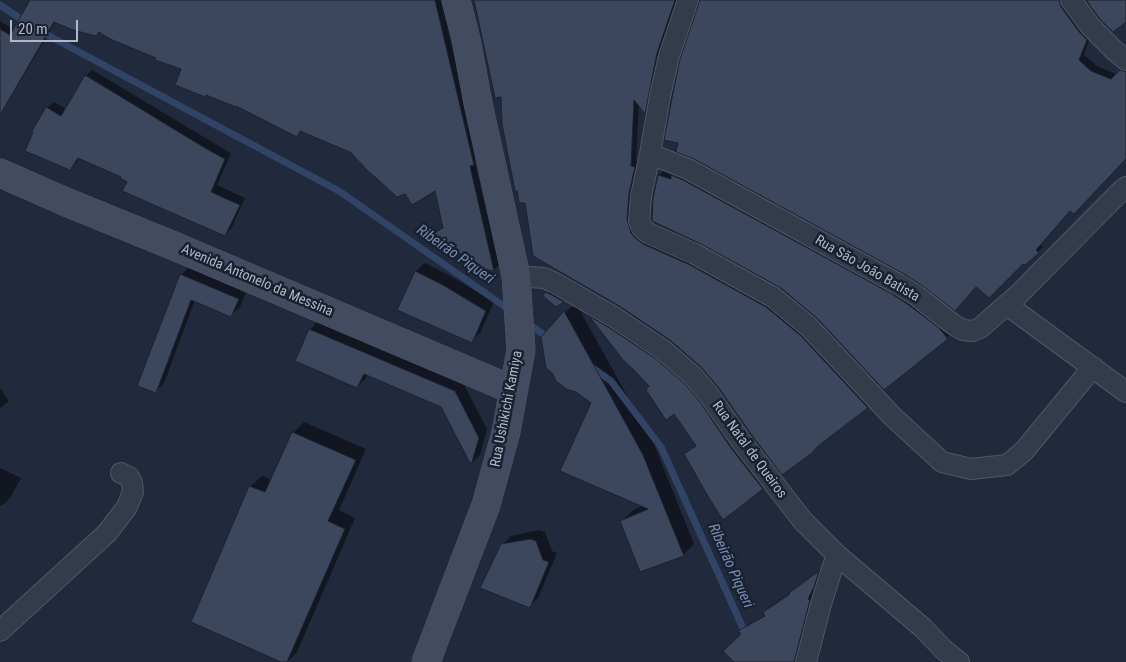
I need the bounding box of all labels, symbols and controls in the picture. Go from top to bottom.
scale bar [12,10,80,42]
text: 20 m [18,20,48,38]
water label: Ribeirão Piqueri [413,222,497,288]
street label: Rua São João Batista [812,232,922,306]
street label: Avenida Antonelo da Messina [179,241,335,321]
street label: Rua Ushikichi Kamiya [487,349,527,469]
street label: Rua Natal de Queiros [708,398,790,502]
water label: Ribeirão Piqueri [703,521,757,611]

